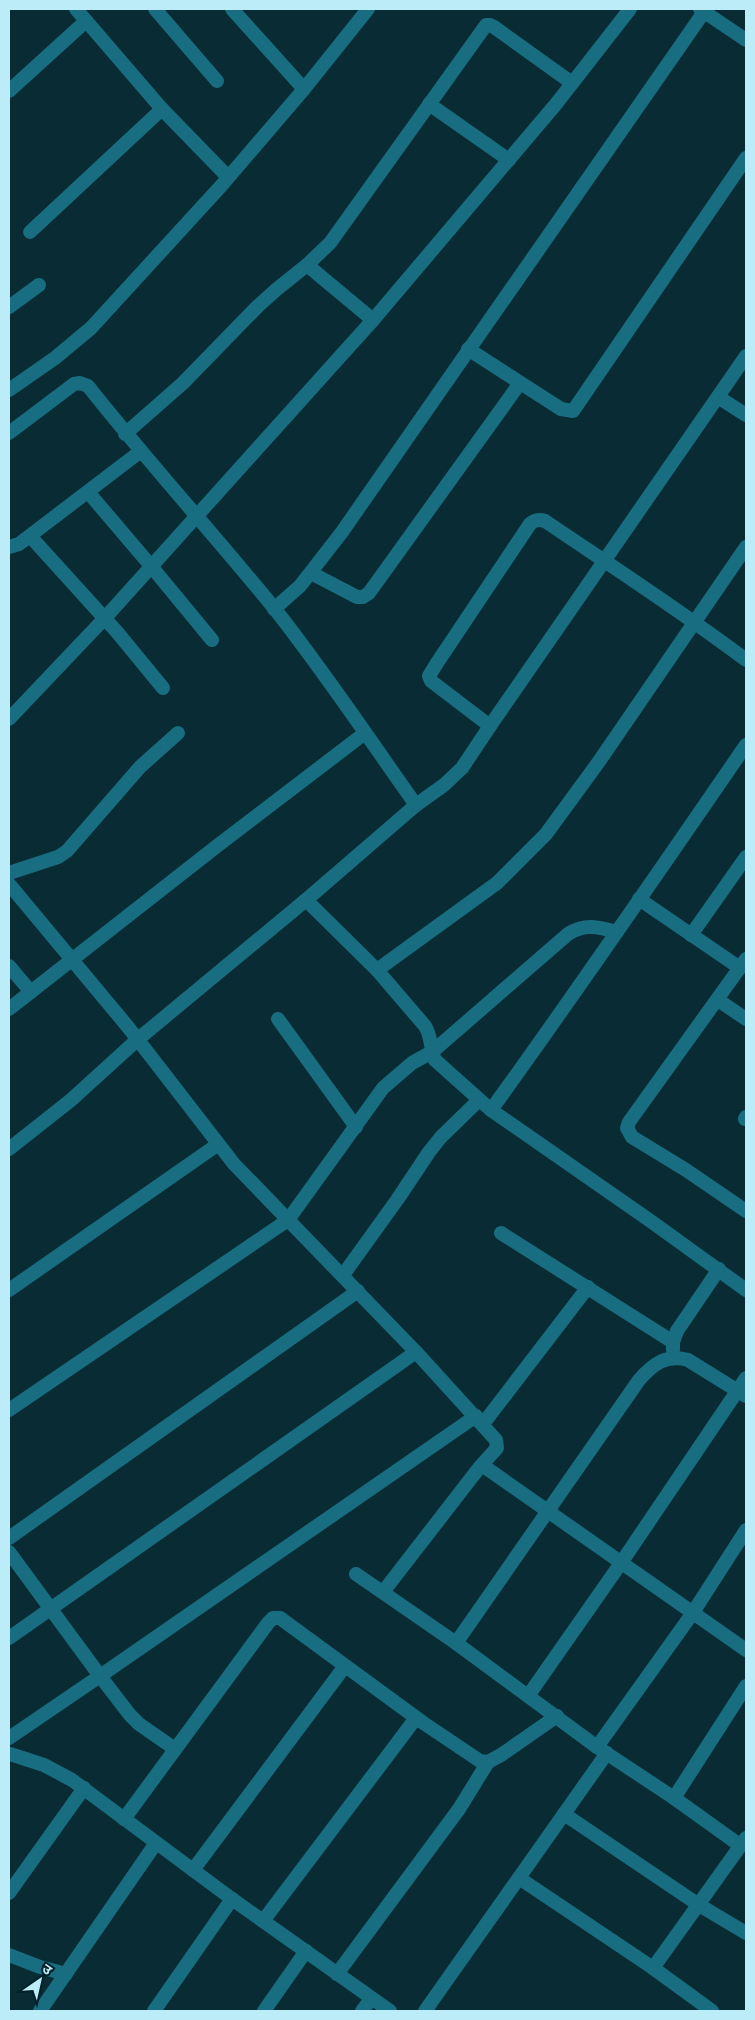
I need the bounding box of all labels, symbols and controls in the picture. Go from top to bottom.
north arrow [15,1955,65,2005]
text: उ [39,1960,56,1979]

